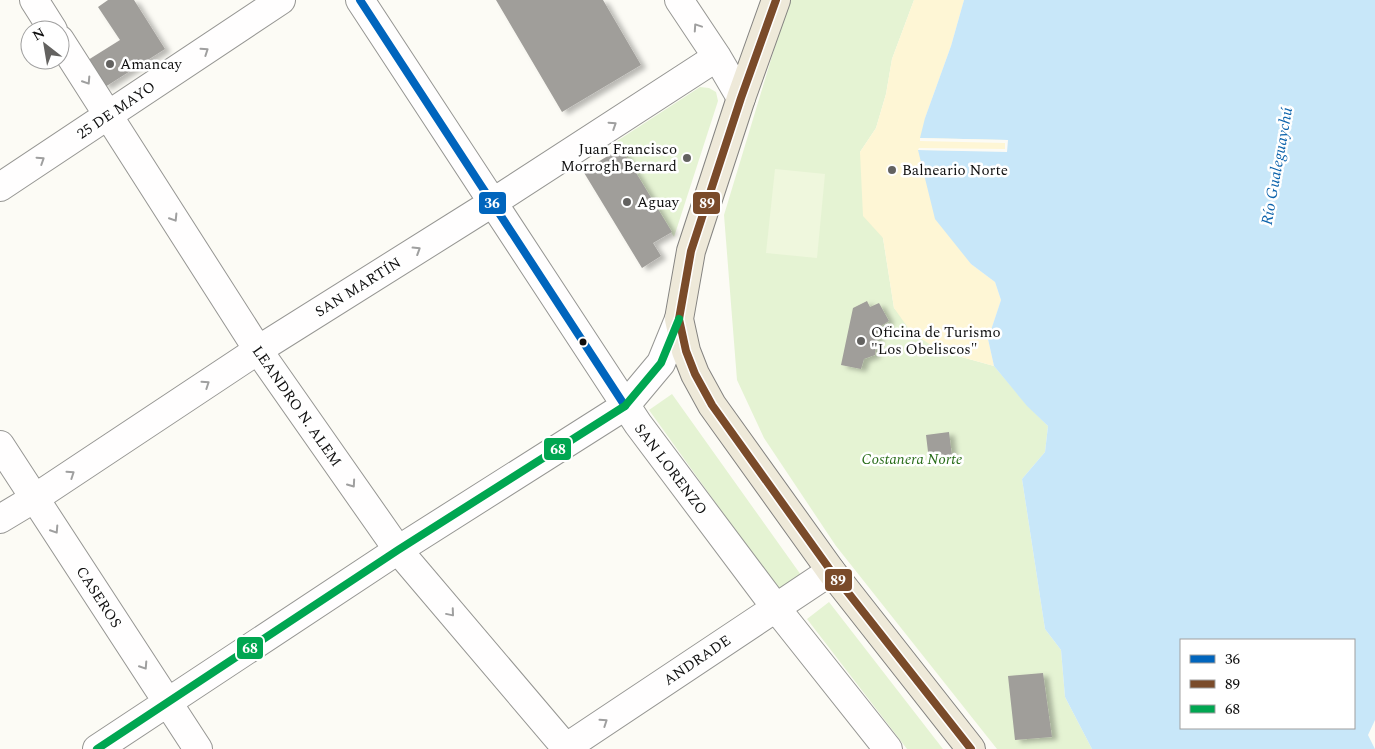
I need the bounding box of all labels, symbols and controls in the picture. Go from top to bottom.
north arrow [20,20,70,70]
text: N [28,22,49,46]
one-way arrow [694,23,703,32]
one-way arrow [200,48,209,57]
place label: Amancay [120,53,183,76]
marker: Amancay [104,58,116,70]
street label: 25 DE MAYO [72,76,160,145]
one-way arrow [80,76,90,85]
water label: Río Gualeguaychú [1255,105,1299,227]
one-way arrow [607,122,616,131]
place label: Juan Francisco Morrogh Bernard [560,138,677,178]
marker: Juan Francisco Morrogh Bernard [681,152,693,164]
one-way arrow [35,157,44,166]
place label: Balneario Norte [902,159,1008,182]
marker: Balneario Norte [886,164,898,176]
line badge: 36 [478,191,507,215]
place label: Aguay [637,191,680,214]
line badge: 89 [692,191,721,215]
text: 36 [484,193,500,214]
text: 89 [699,193,715,214]
marker: Aguay [621,196,633,208]
one-way arrow [168,213,177,222]
one-way arrow [411,247,420,256]
street label: SAN MARTÍN [311,252,406,323]
place label: Oficina de Turismo "Los Obeliscos" [871,321,1001,361]
marker: Oficina de Turismo "Los Obeliscos" [855,335,867,347]
unlabelled marker [578,337,588,347]
street label: LEANDRO N. ALEM [246,341,347,472]
one-way arrow [201,381,210,391]
street label: SAN LORENZO [628,419,713,520]
line badge: 68 [543,437,572,461]
text: 68 [550,439,566,460]
park label: Costanera Norte [862,448,963,471]
one-way arrow [65,471,74,480]
one-way arrow [346,478,355,488]
one-way arrow [49,524,58,533]
street label: CASEROS [70,562,127,633]
line badge: 89 [824,568,853,592]
text: 89 [830,570,846,591]
one-way arrow [445,607,454,616]
street label: ANDRADE [659,629,736,692]
line badge: 68 [236,636,264,660]
text: 68 [242,638,258,659]
legend [1180,639,1355,729]
text: 36 [1225,648,1241,671]
one-way arrow [138,660,147,670]
text: 89 [1225,673,1240,696]
text: 68 [1225,698,1240,721]
one-way arrow [599,719,608,728]

